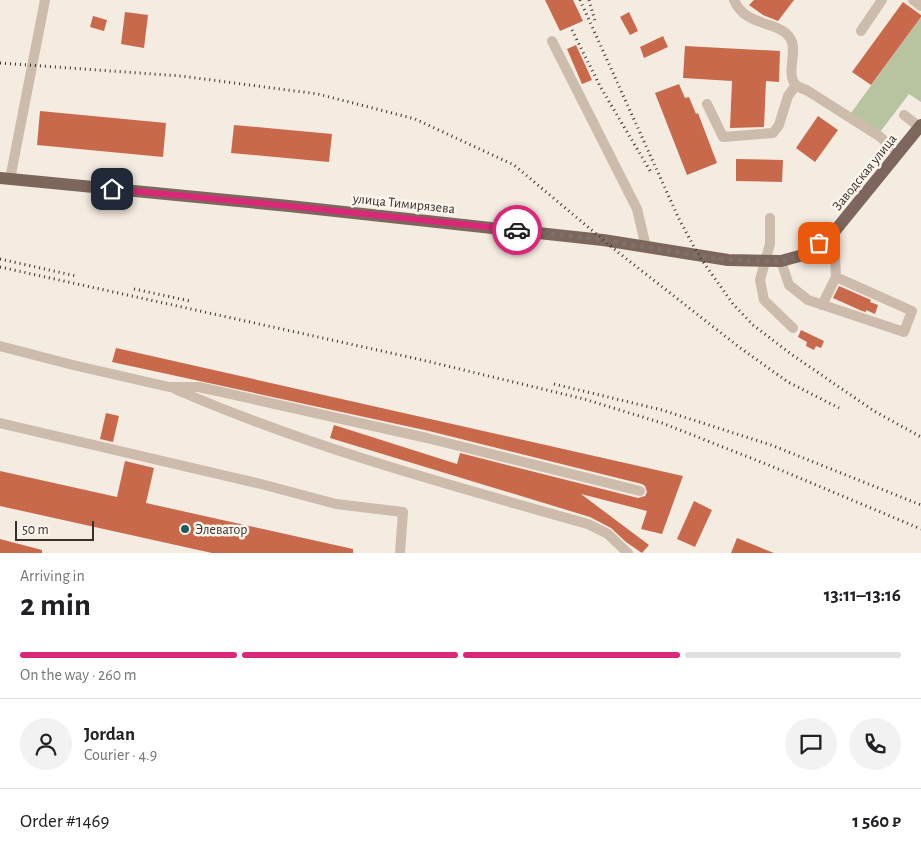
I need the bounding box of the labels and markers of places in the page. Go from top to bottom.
pin [91,168,133,210]
pin [798,222,840,264]
marker: Элеватор [179,523,191,535]
place label: Элеватор [195,523,247,537]

